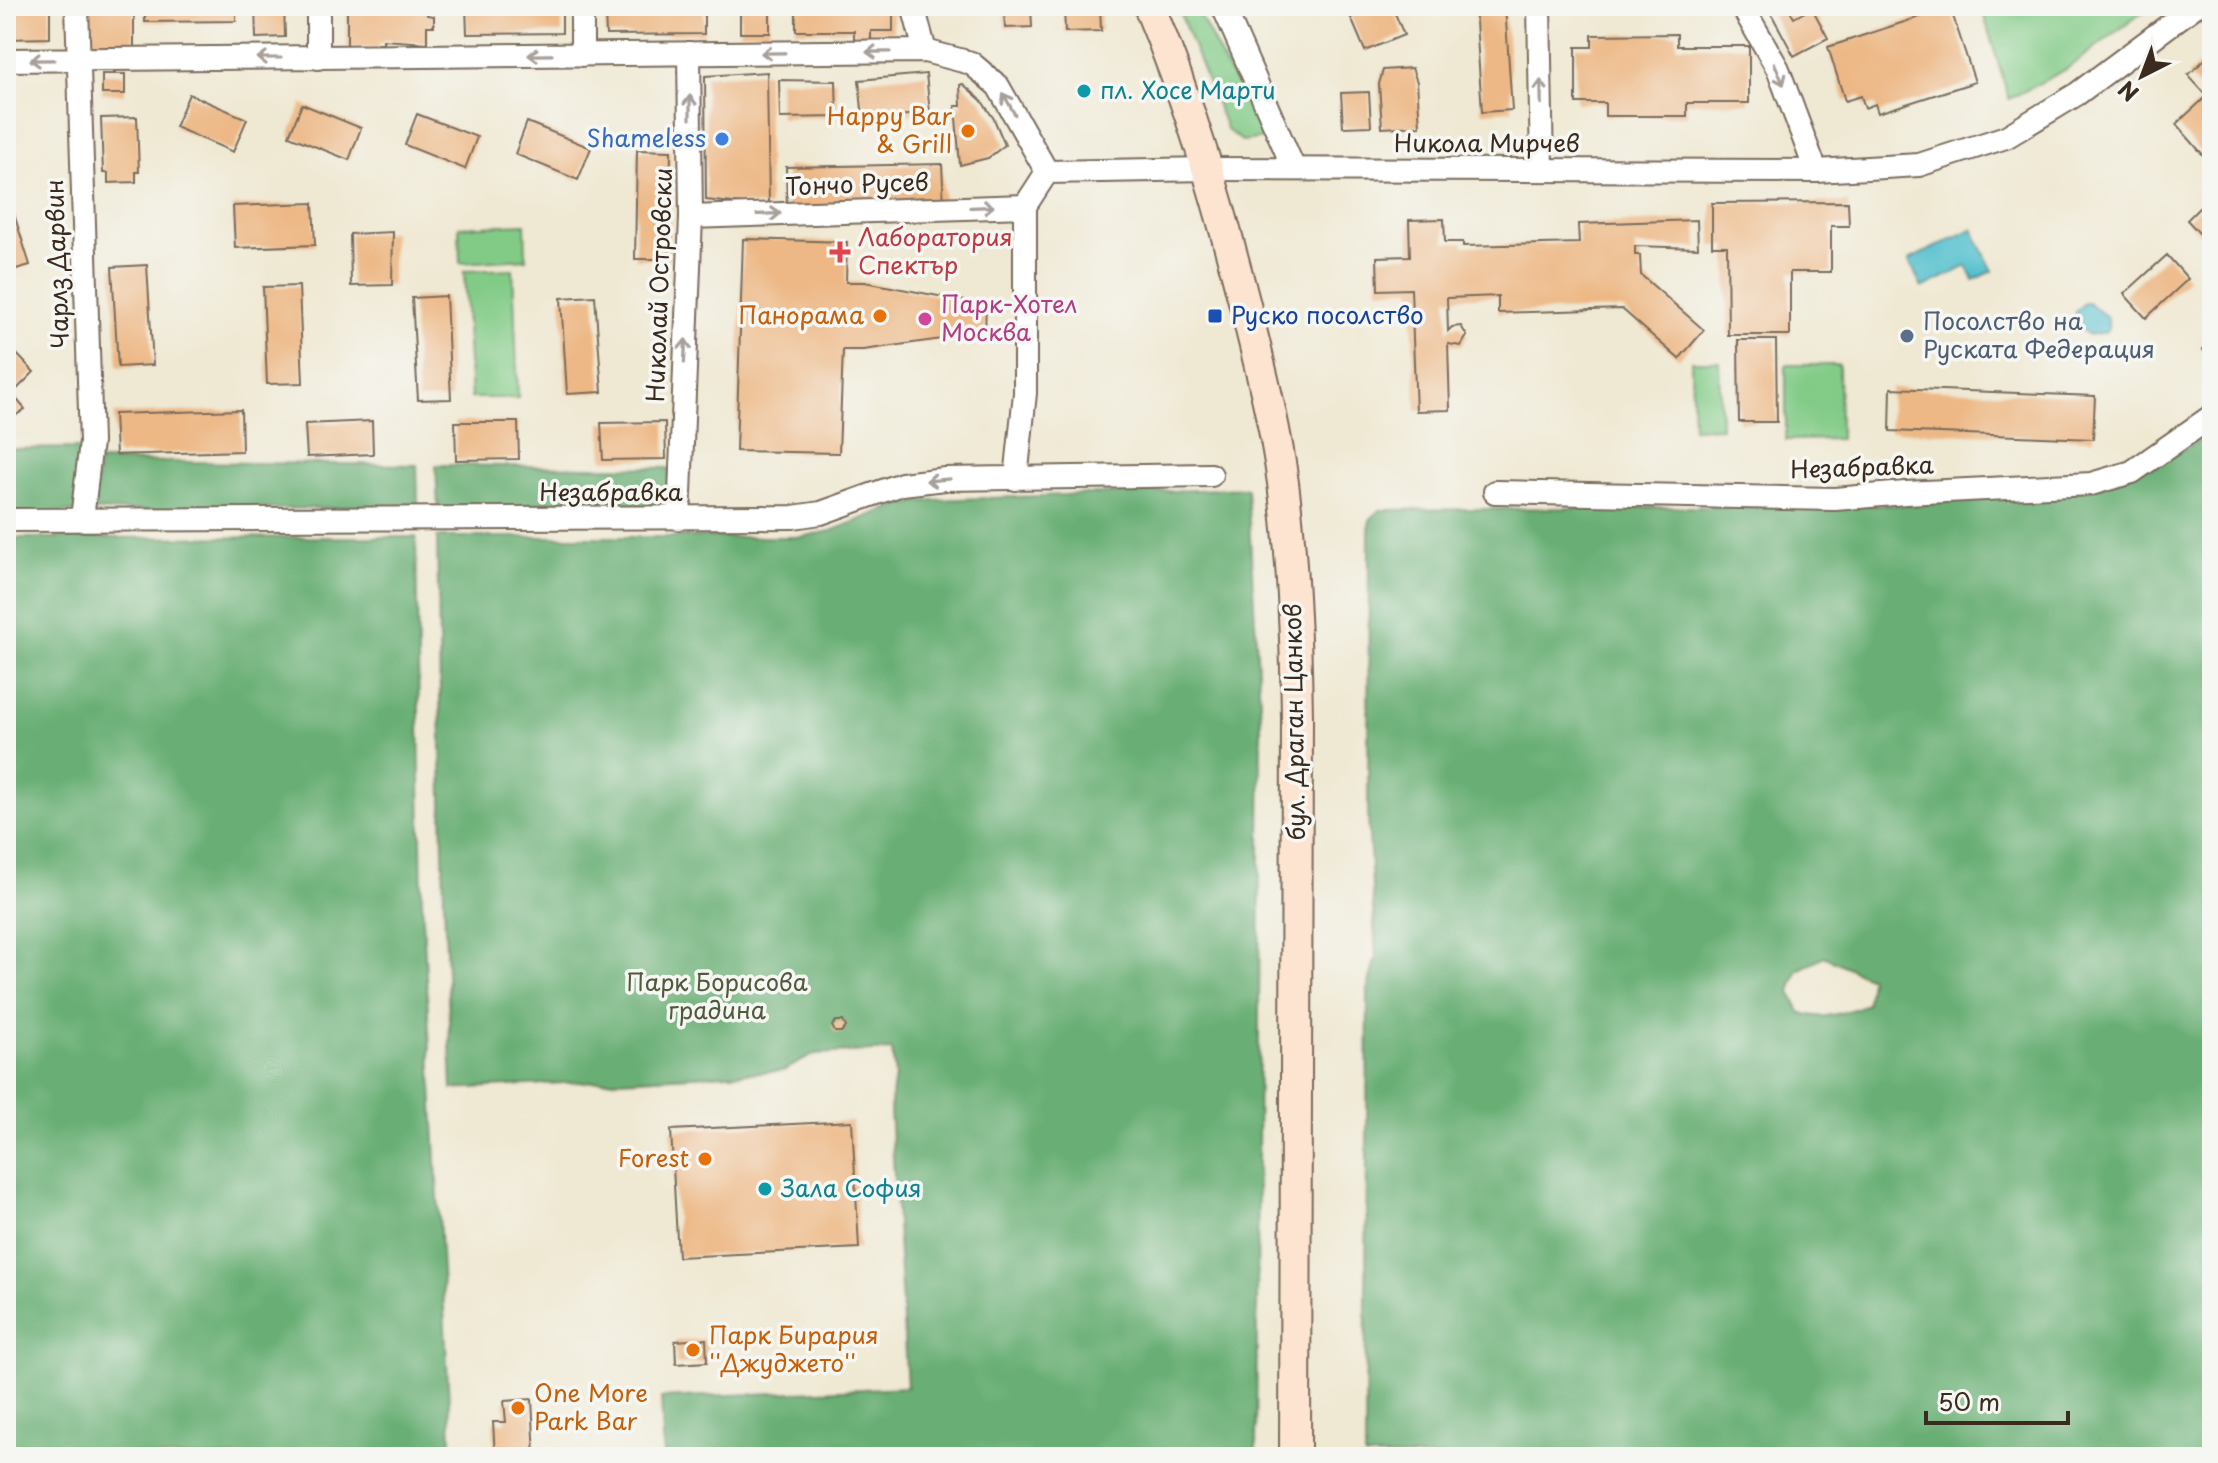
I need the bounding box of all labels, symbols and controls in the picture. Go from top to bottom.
north arrow [2102,36,2182,116]
one-way arrow [865,44,892,60]
one-way arrow [760,45,787,61]
one-way arrow [527,47,554,63]
one-way arrow [256,50,283,66]
one-way arrow [29,52,56,68]
one-way arrow [1773,61,1788,86]
place label: пл. Хосе Марти [1100,71,1276,107]
text: N [2110,74,2145,110]
one-way arrow [1533,79,1548,106]
marker: пл. Хосе Марти [1075,82,1093,100]
one-way arrow [1001,93,1017,116]
one-way arrow [682,94,698,121]
place label: Happy Bar & Grill [827,97,952,161]
place label: Shameless [586,119,706,155]
marker: Happy Bar & Grill [959,122,977,140]
street label: Никола Мирчев [1394,124,1580,160]
marker: Shameless [713,130,731,148]
street label: Тончо Русев [784,163,929,203]
street label: Николай Островски [636,167,680,403]
street label: Чарлз Дарвин [35,179,77,349]
one-way arrow [968,200,995,215]
one-way arrow [755,207,782,222]
place label: Лаборатория Спектър [858,218,1013,282]
marker: Лаборатория Спектър [829,241,851,263]
place label: Парк-Хотел Москва [941,285,1077,349]
place label: Панорама [739,296,864,332]
place label: Руско посолство [1231,296,1424,332]
place label: Посолство на Руската Федерация [1923,302,2155,366]
marker: Панорама [871,307,889,325]
marker: Руско посолство [1206,307,1224,325]
marker: Парк-Хотел Москва [916,310,934,328]
marker: Посолство на Руската Федерация [1898,327,1916,345]
one-way arrow [677,338,692,365]
street label: Незабравка [1790,446,1934,486]
street label: Незабравка [539,473,683,509]
one-way arrow [925,473,952,488]
street label: бул. Драган Цанков [1273,603,1313,841]
park label: Парк Борисова градина [626,963,808,1027]
place label: Forest [618,1139,689,1175]
marker: Forest [696,1150,714,1168]
place label: Зала София [780,1169,922,1205]
marker: Зала София [756,1180,774,1198]
place label: Парк Бирария ''Джуджето'' [709,1316,879,1380]
marker: Парк Бирария ''Джуджето'' [684,1341,702,1359]
place label: One More Park Bar [534,1374,648,1438]
scale bar [1926,1375,2068,1425]
text: 50 m [1938,1383,2000,1419]
marker: One More Park Bar [509,1399,527,1417]

